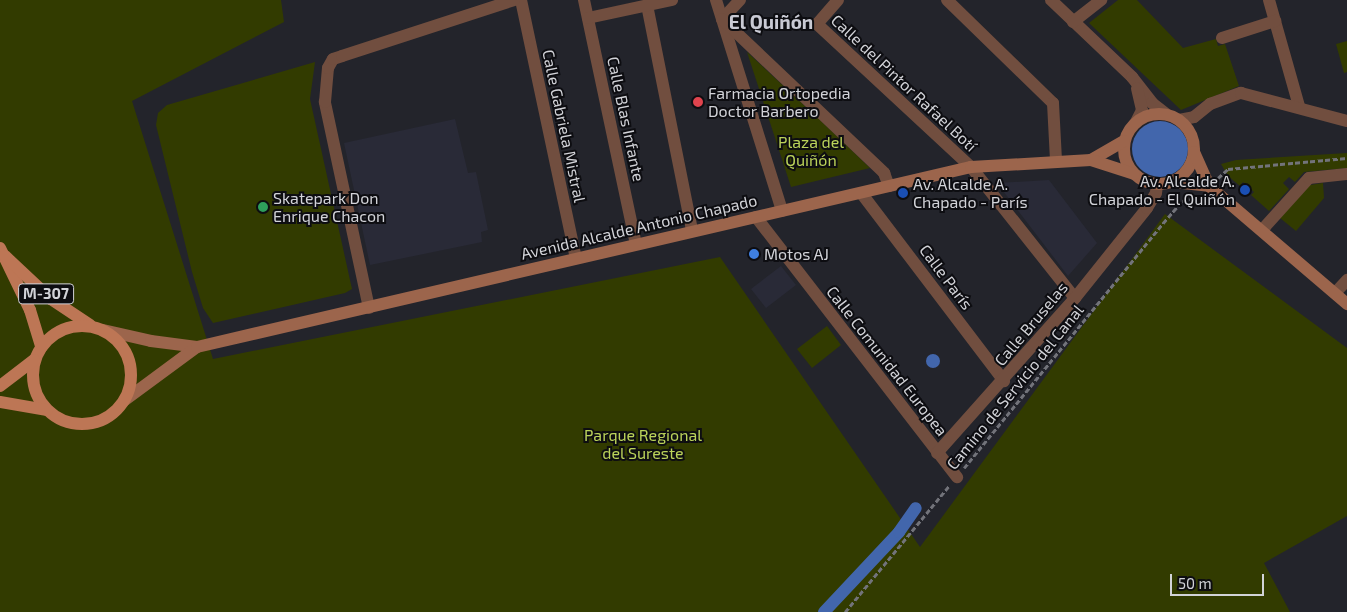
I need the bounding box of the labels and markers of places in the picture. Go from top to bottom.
place label: Farmacia Ortopedia Doctor Barbero [708,83,850,121]
marker: Farmacia Ortopedia Doctor Barbero [692,96,704,108]
place label: Av. Alcalde A. Chapado - El Quiñón [1088,171,1235,209]
place label: Av. Alcalde A. Chapado - París [913,174,1028,212]
marker: Av. Alcalde A. Chapado - El Quiñón [1239,184,1251,196]
marker: Av. Alcalde A. Chapado - París [897,187,909,199]
place label: Skatepark Don Enrique Chacon [273,188,385,226]
marker: Skatepark Don Enrique Chacon [257,201,269,213]
place label: Motos AJ [764,244,829,264]
marker: Motos AJ [748,248,760,260]

